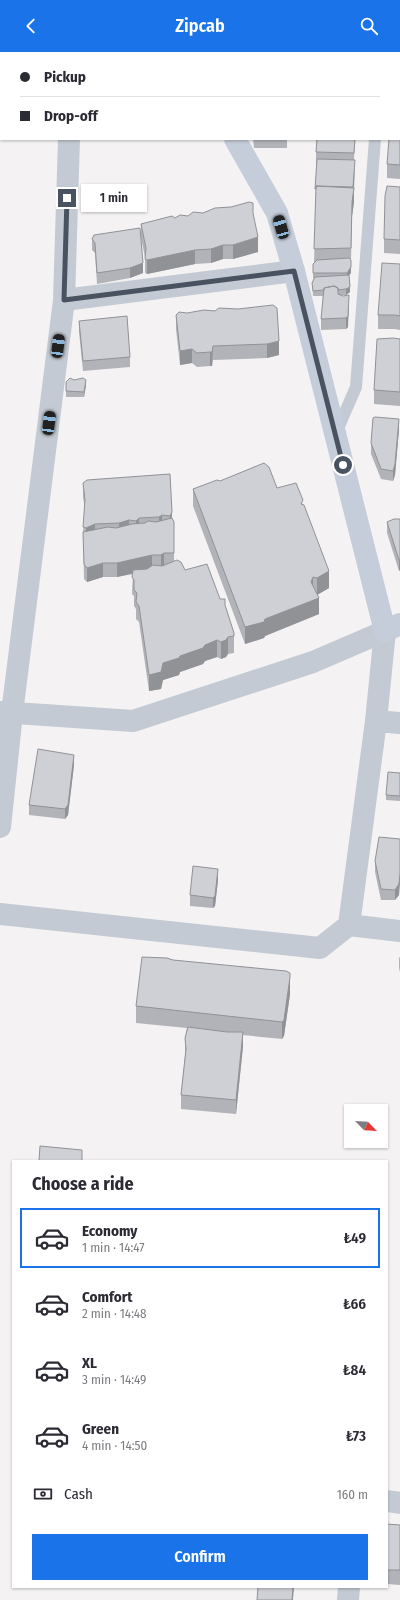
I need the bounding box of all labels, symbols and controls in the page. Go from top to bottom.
icon: back [20,15,42,37]
text: Zipcab [175,15,225,37]
icon: search [358,15,380,37]
text: Pickup [44,68,86,86]
text: Drop-off [44,107,98,125]
callout: 1 min [81,184,147,212]
route end [58,189,76,207]
text: 1 min [100,190,128,205]
car [272,214,290,240]
car [51,333,65,359]
car [42,410,56,436]
route start [334,456,352,474]
north arrow [344,1104,388,1148]
map controls [344,1104,388,1148]
text: Choose a ride [32,1173,134,1195]
icon: car [34,1220,70,1256]
text: Economy [82,1222,137,1240]
text: ₺49 [343,1229,366,1247]
text: 1 min · 14:47 [82,1240,144,1255]
icon: car [34,1286,70,1322]
text: Comfort [82,1288,133,1306]
text: ₺66 [343,1295,366,1313]
text: 2 min · 14:48 [82,1306,147,1321]
icon: car [34,1352,70,1388]
text: XL [82,1354,97,1372]
text: ₺84 [343,1361,366,1379]
text: 3 min · 14:49 [82,1372,146,1387]
icon: car [34,1418,70,1454]
text: Green [82,1420,119,1438]
text: ₺73 [346,1427,366,1445]
text: 4 min · 14:50 [82,1438,147,1453]
icon: cash [32,1483,54,1505]
text: Cash [64,1485,93,1503]
text: 160 m [337,1487,368,1502]
button: Confirm [32,1534,368,1580]

